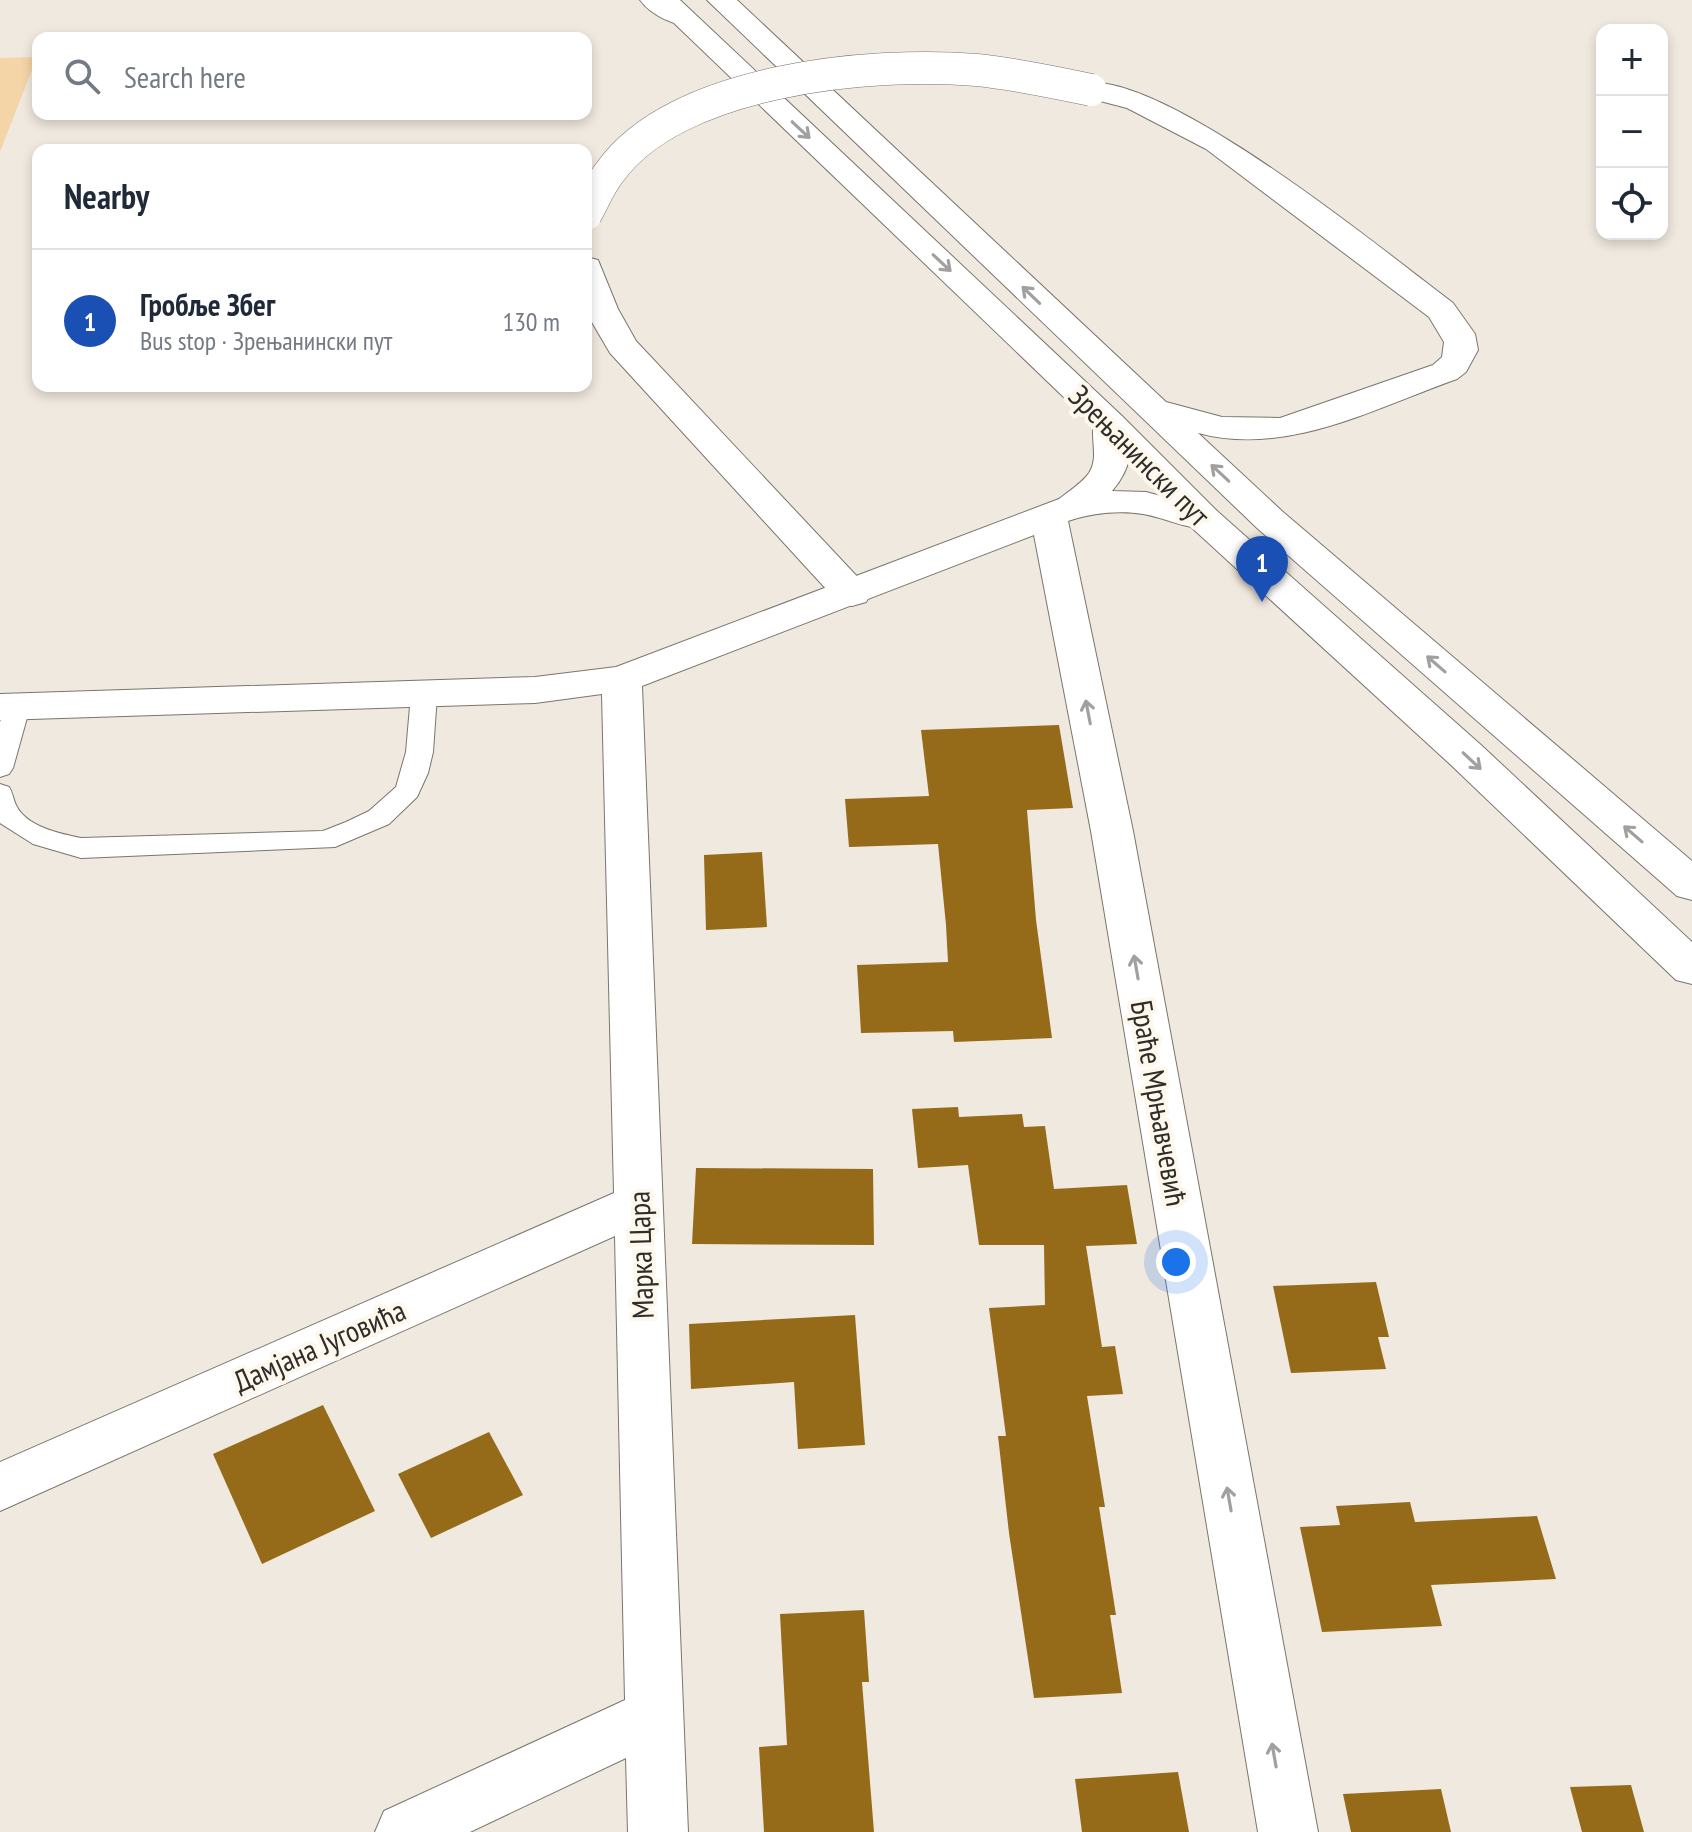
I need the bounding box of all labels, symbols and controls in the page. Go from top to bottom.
map controls [1596,24,1668,240]
button: + [1596,24,1668,96]
search box [32,32,592,120]
icon: search [60,54,104,98]
text: Search here [124,57,246,96]
button: − [1596,96,1668,168]
one-way arrow [791,120,811,139]
button: locate [1596,168,1668,240]
text: Nearby [64,174,149,218]
one-way arrow [931,253,951,271]
text: Гробље Збег [140,285,275,324]
one-way arrow [1022,286,1041,305]
text: 1 [84,305,96,338]
text: 130 m [502,305,560,338]
text: Bus stop · Зрењанински пут [140,324,392,357]
street label: Зрењанински пут [1061,376,1219,534]
one-way arrow [1211,465,1231,483]
pin: 1 [1236,536,1288,602]
one-way arrow [1427,655,1447,673]
one-way arrow [1080,699,1095,725]
one-way arrow [1462,751,1482,770]
one-way arrow [1623,825,1644,843]
one-way arrow [1127,955,1142,980]
street label: Браће Мрњавчевић [1123,997,1197,1209]
street label: Марка Цара [618,1190,662,1320]
your location [1156,1242,1196,1282]
street label: Дамјана Југовића [227,1290,411,1400]
one-way arrow [1221,1487,1236,1512]
one-way arrow [1266,1743,1281,1768]

